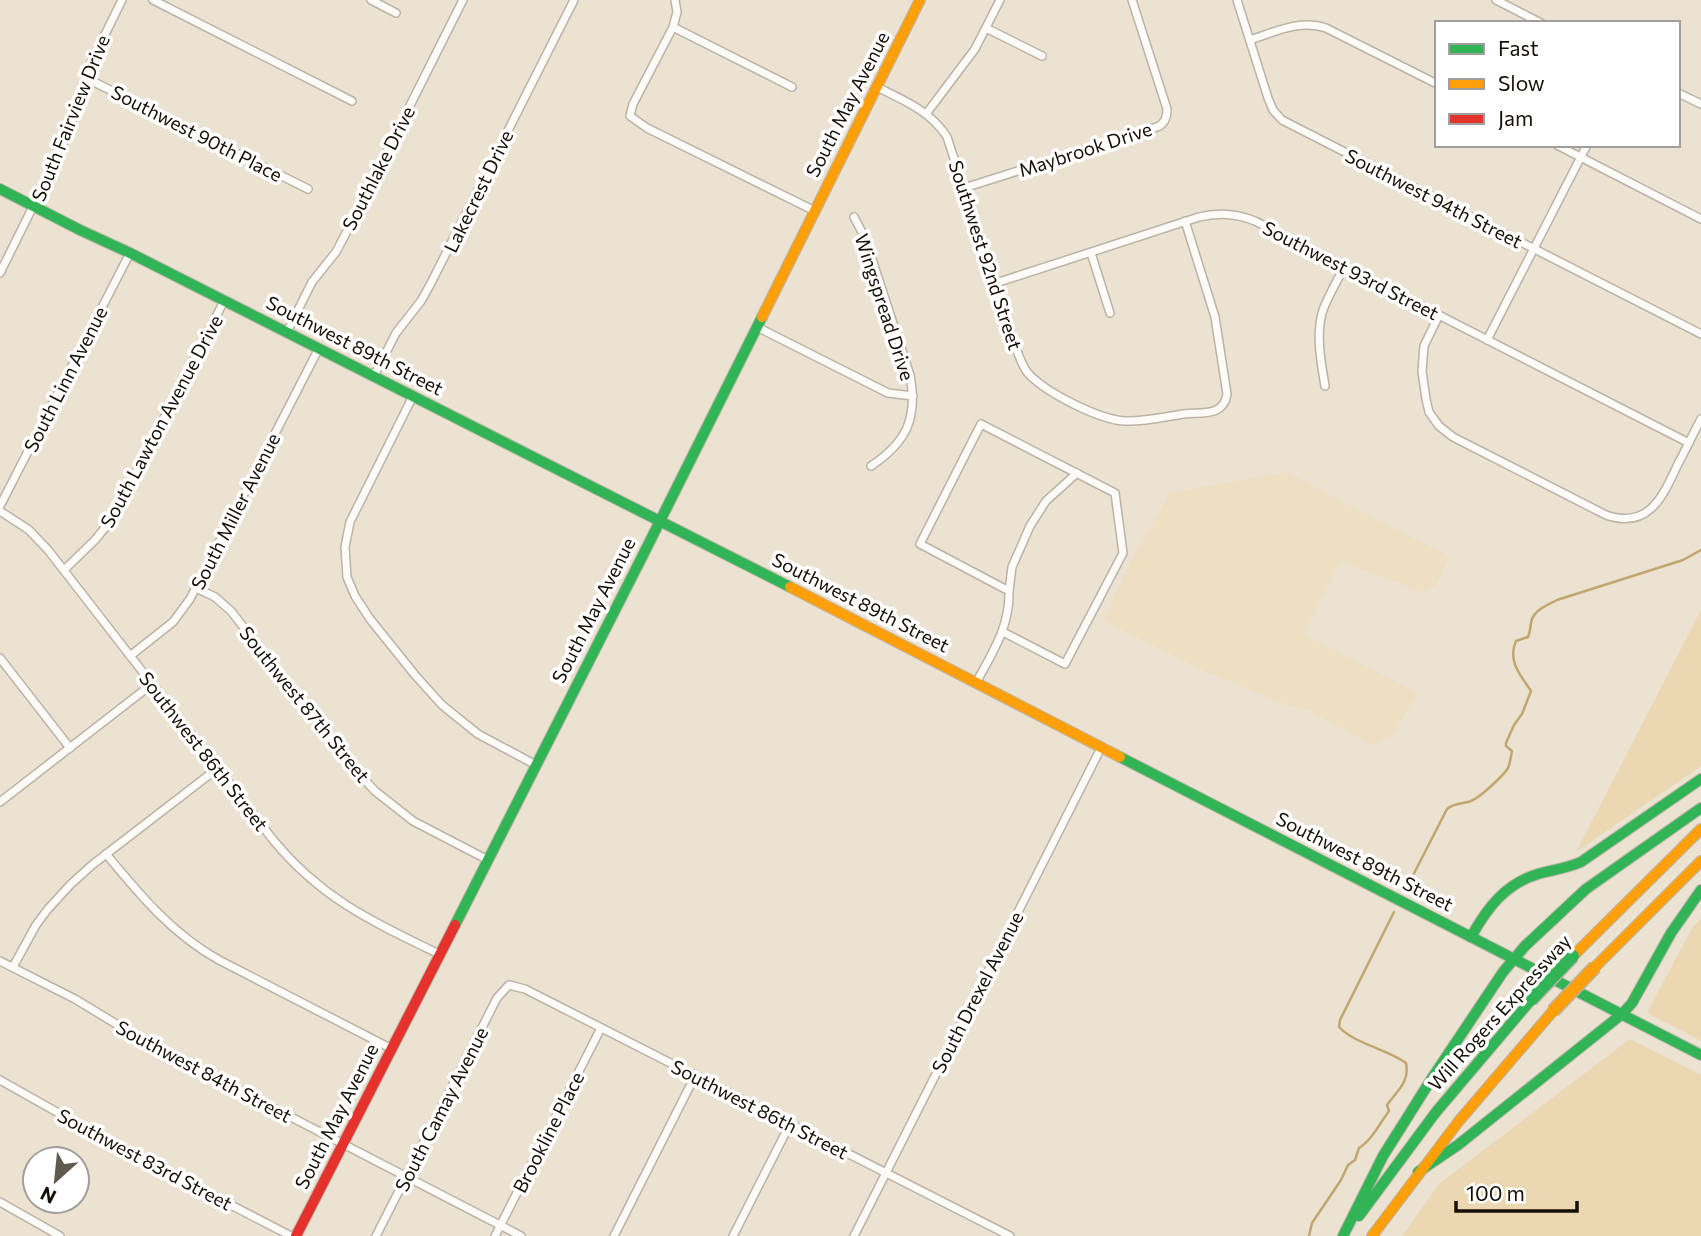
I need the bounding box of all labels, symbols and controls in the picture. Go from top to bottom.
legend [1435,21,1680,147]
street label: South May Avenue [800,28,894,180]
street label: South Fairview Drive [26,31,114,205]
text: Fast [1498,35,1539,60]
text: Slow [1498,70,1545,95]
street label: Southwest 90th Place [108,80,286,186]
street label: Southlake Drive [337,102,419,234]
text: Jam [1498,105,1533,130]
street label: Maybrook Drive [1016,117,1154,181]
street label: Lakecrest Drive [438,126,518,256]
street label: Southwest 94th Street [1342,143,1526,253]
street label: Southwest 92nd Street [945,157,1028,353]
street label: Southwest 93rd Street [1259,216,1443,324]
street label: Wingspread Drive [850,231,920,383]
street label: Southwest 89th Street [263,290,448,400]
street label: South Linn Avenue [18,303,112,455]
street label: South Lawton Avenue Drive [95,311,227,531]
street label: South Miller Avenue [186,429,284,593]
street label: South May Avenue [546,534,640,686]
street label: Southwest 89th Street [769,547,954,657]
street label: Southwest 87th Street [235,621,375,787]
street label: Southwest 86th Street [135,667,273,835]
street label: Southwest 89th Street [1273,806,1458,916]
street label: South Drexel Avenue [926,907,1028,1077]
street label: Will Rogers Expressway [1423,929,1575,1095]
street label: Southwest 84th Street [112,1015,296,1127]
street label: South Camay Avenue [390,1023,492,1195]
street label: South May Avenue [289,1040,383,1192]
street label: Southwest 86th Street [668,1054,853,1164]
street label: Brookline Place [508,1068,588,1196]
street label: Southwest 83rd Street [54,1103,236,1215]
north arrow [21,1145,91,1215]
scale bar [1456,1170,1577,1214]
text: 100 m [1466,1180,1525,1205]
text: N [36,1182,60,1209]

